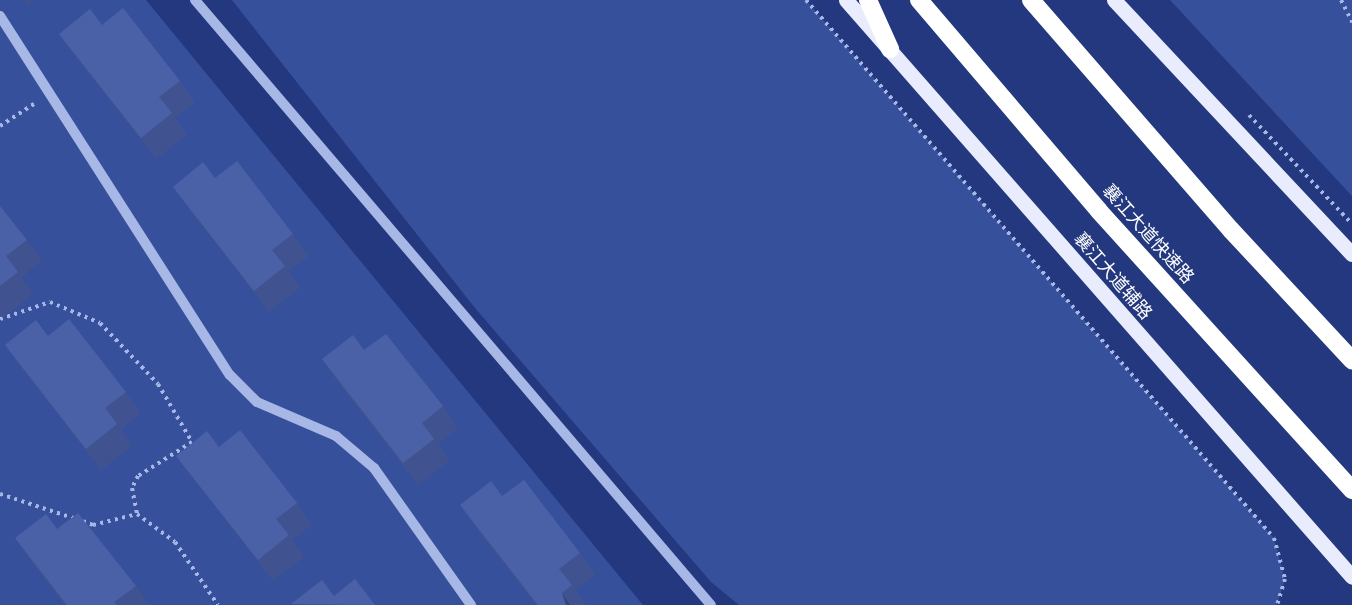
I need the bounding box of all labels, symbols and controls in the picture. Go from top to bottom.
street label: 襄江大道快速路 [1098,180,1198,288]
street label: 襄江大道辅路 [1069,228,1157,324]

